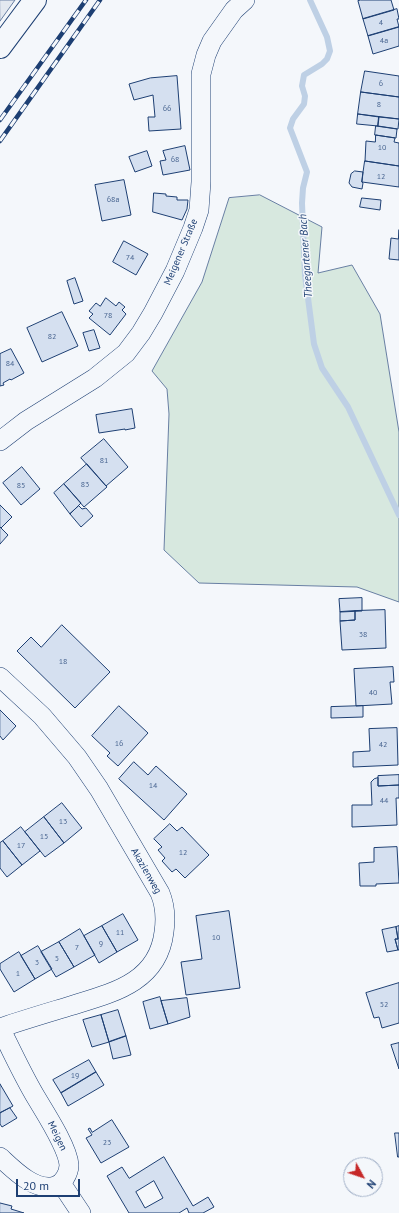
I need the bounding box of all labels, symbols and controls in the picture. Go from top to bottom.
house number: 4 [379,18,383,28]
house number: 4a [380,36,388,46]
house number: 6 [379,79,383,89]
house number: 8 [377,100,381,110]
house number: 66 [163,104,171,114]
house number: 10 [378,143,386,153]
house number: 68 [171,155,179,165]
house number: 12 [377,172,385,182]
house number: 68a [107,195,119,205]
water label: Theegartener Bach [296,214,316,298]
street label: Meigener Straße [162,217,200,287]
house number: 74 [126,253,134,263]
house number: 78 [104,311,112,321]
house number: 82 [48,332,56,342]
house number: 84 [6,359,14,369]
house number: 81 [100,456,108,466]
house number: 83 [81,480,89,490]
house number: 85 [17,481,25,491]
house number: 38 [359,630,367,640]
house number: 18 [59,657,67,667]
house number: 40 [369,688,377,698]
house number: 16 [115,739,123,749]
house number: 42 [379,740,387,750]
house number: 14 [149,781,157,791]
house number: 44 [380,796,388,806]
house number: 13 [59,817,67,827]
house number: 15 [40,832,48,842]
house number: 17 [17,841,25,851]
street label: Akazienweg [128,846,164,896]
house number: 12 [179,848,187,858]
house number: 11 [116,928,124,938]
house number: 10 [212,933,220,943]
house number: 9 [99,939,103,949]
house number: 7 [75,943,79,953]
house number: 5 [55,954,59,964]
house number: 3 [35,958,39,968]
house number: 1 [16,969,20,979]
house number: 52 [380,1000,388,1010]
house number: 19 [71,1071,79,1081]
street label: Meigen [45,1119,69,1153]
house number: 23 [103,1138,111,1148]
north arrow [343,1157,383,1197]
scale bar [18,1171,82,1197]
text: N [364,1177,379,1191]
text: 20 m [23,1178,49,1193]

